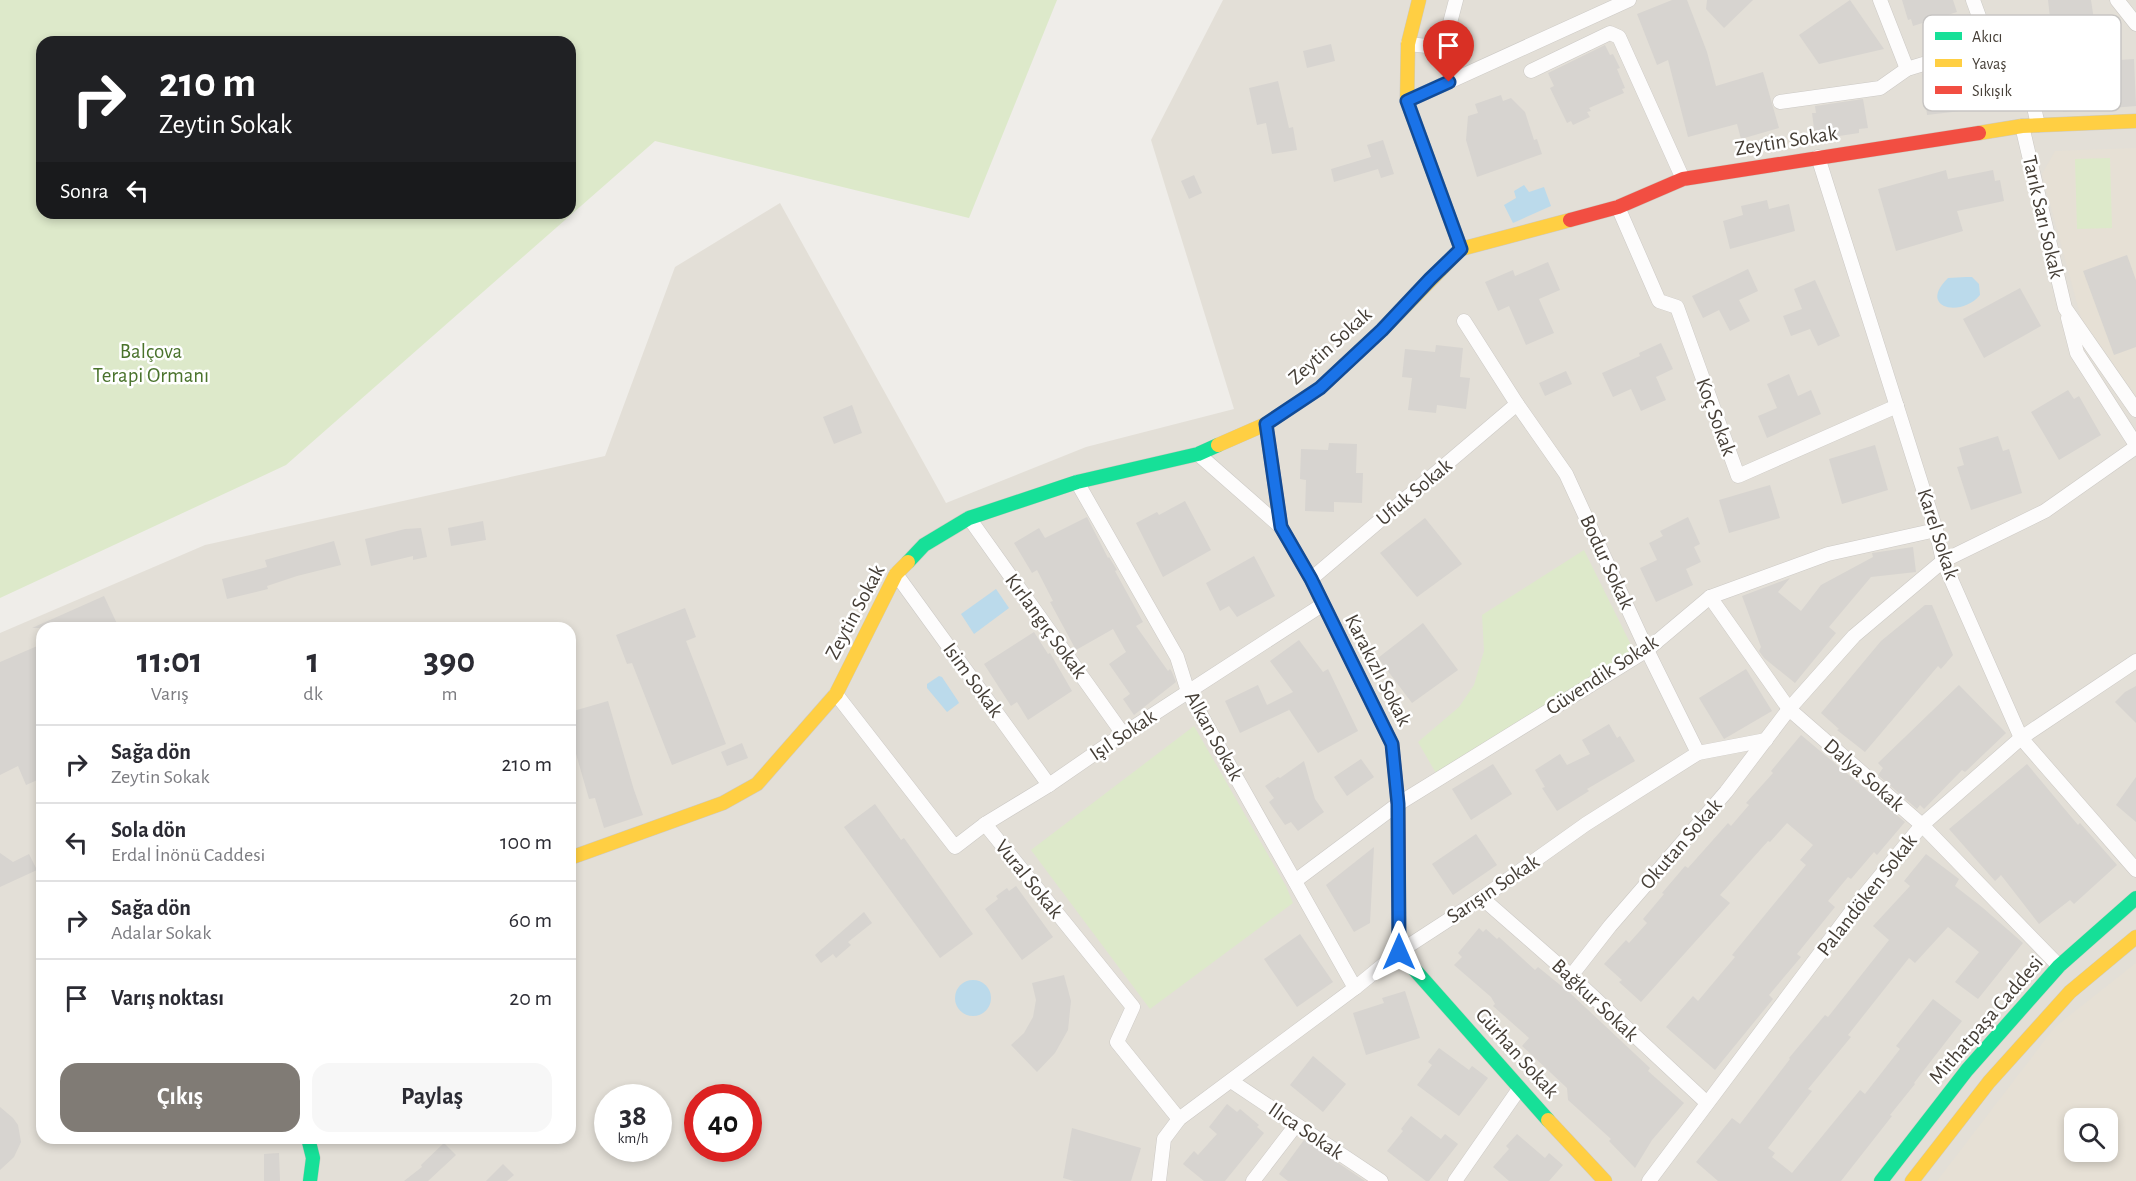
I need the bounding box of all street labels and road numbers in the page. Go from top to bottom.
street label: Zeytin Sokak [1733,122,1839,159]
street label: Tarık Sarı Sokak [2019,153,2067,281]
street label: Zeytin Sokak [1285,303,1376,388]
street label: Koç Sokak [1692,375,1740,459]
street label: Ufuk Sokak [1372,454,1456,529]
street label: Karel Sokak [1913,486,1963,582]
street label: Bodur Sokak [1576,512,1638,613]
street label: Zeytin Sokak [821,561,889,663]
street label: Kırlangıç Sokak [1001,570,1091,683]
street label: Karakızlı Sokak [1341,611,1415,730]
street label: Güvendik Sokak [1542,631,1662,719]
street label: Isim Sokak [939,639,1007,722]
street label: Alkan Sokak [1181,688,1247,785]
street label: Işıl Sokak [1086,705,1160,765]
street label: Dalya Sokak [1820,735,1908,816]
street label: Okutan Sokak [1636,794,1726,893]
street label: Palandöken Sokak [1813,830,1921,960]
street label: Vural Sokak [991,836,1067,923]
street label: Sarışın Sokak [1443,850,1543,927]
street label: Mithatpaşa Caddesi [1925,952,2047,1088]
street label: Bağkur Sokak [1548,955,1643,1045]
street label: Gürhan Sokak [1472,1004,1563,1102]
street label: Ilıca Sokak [1265,1098,1348,1164]

